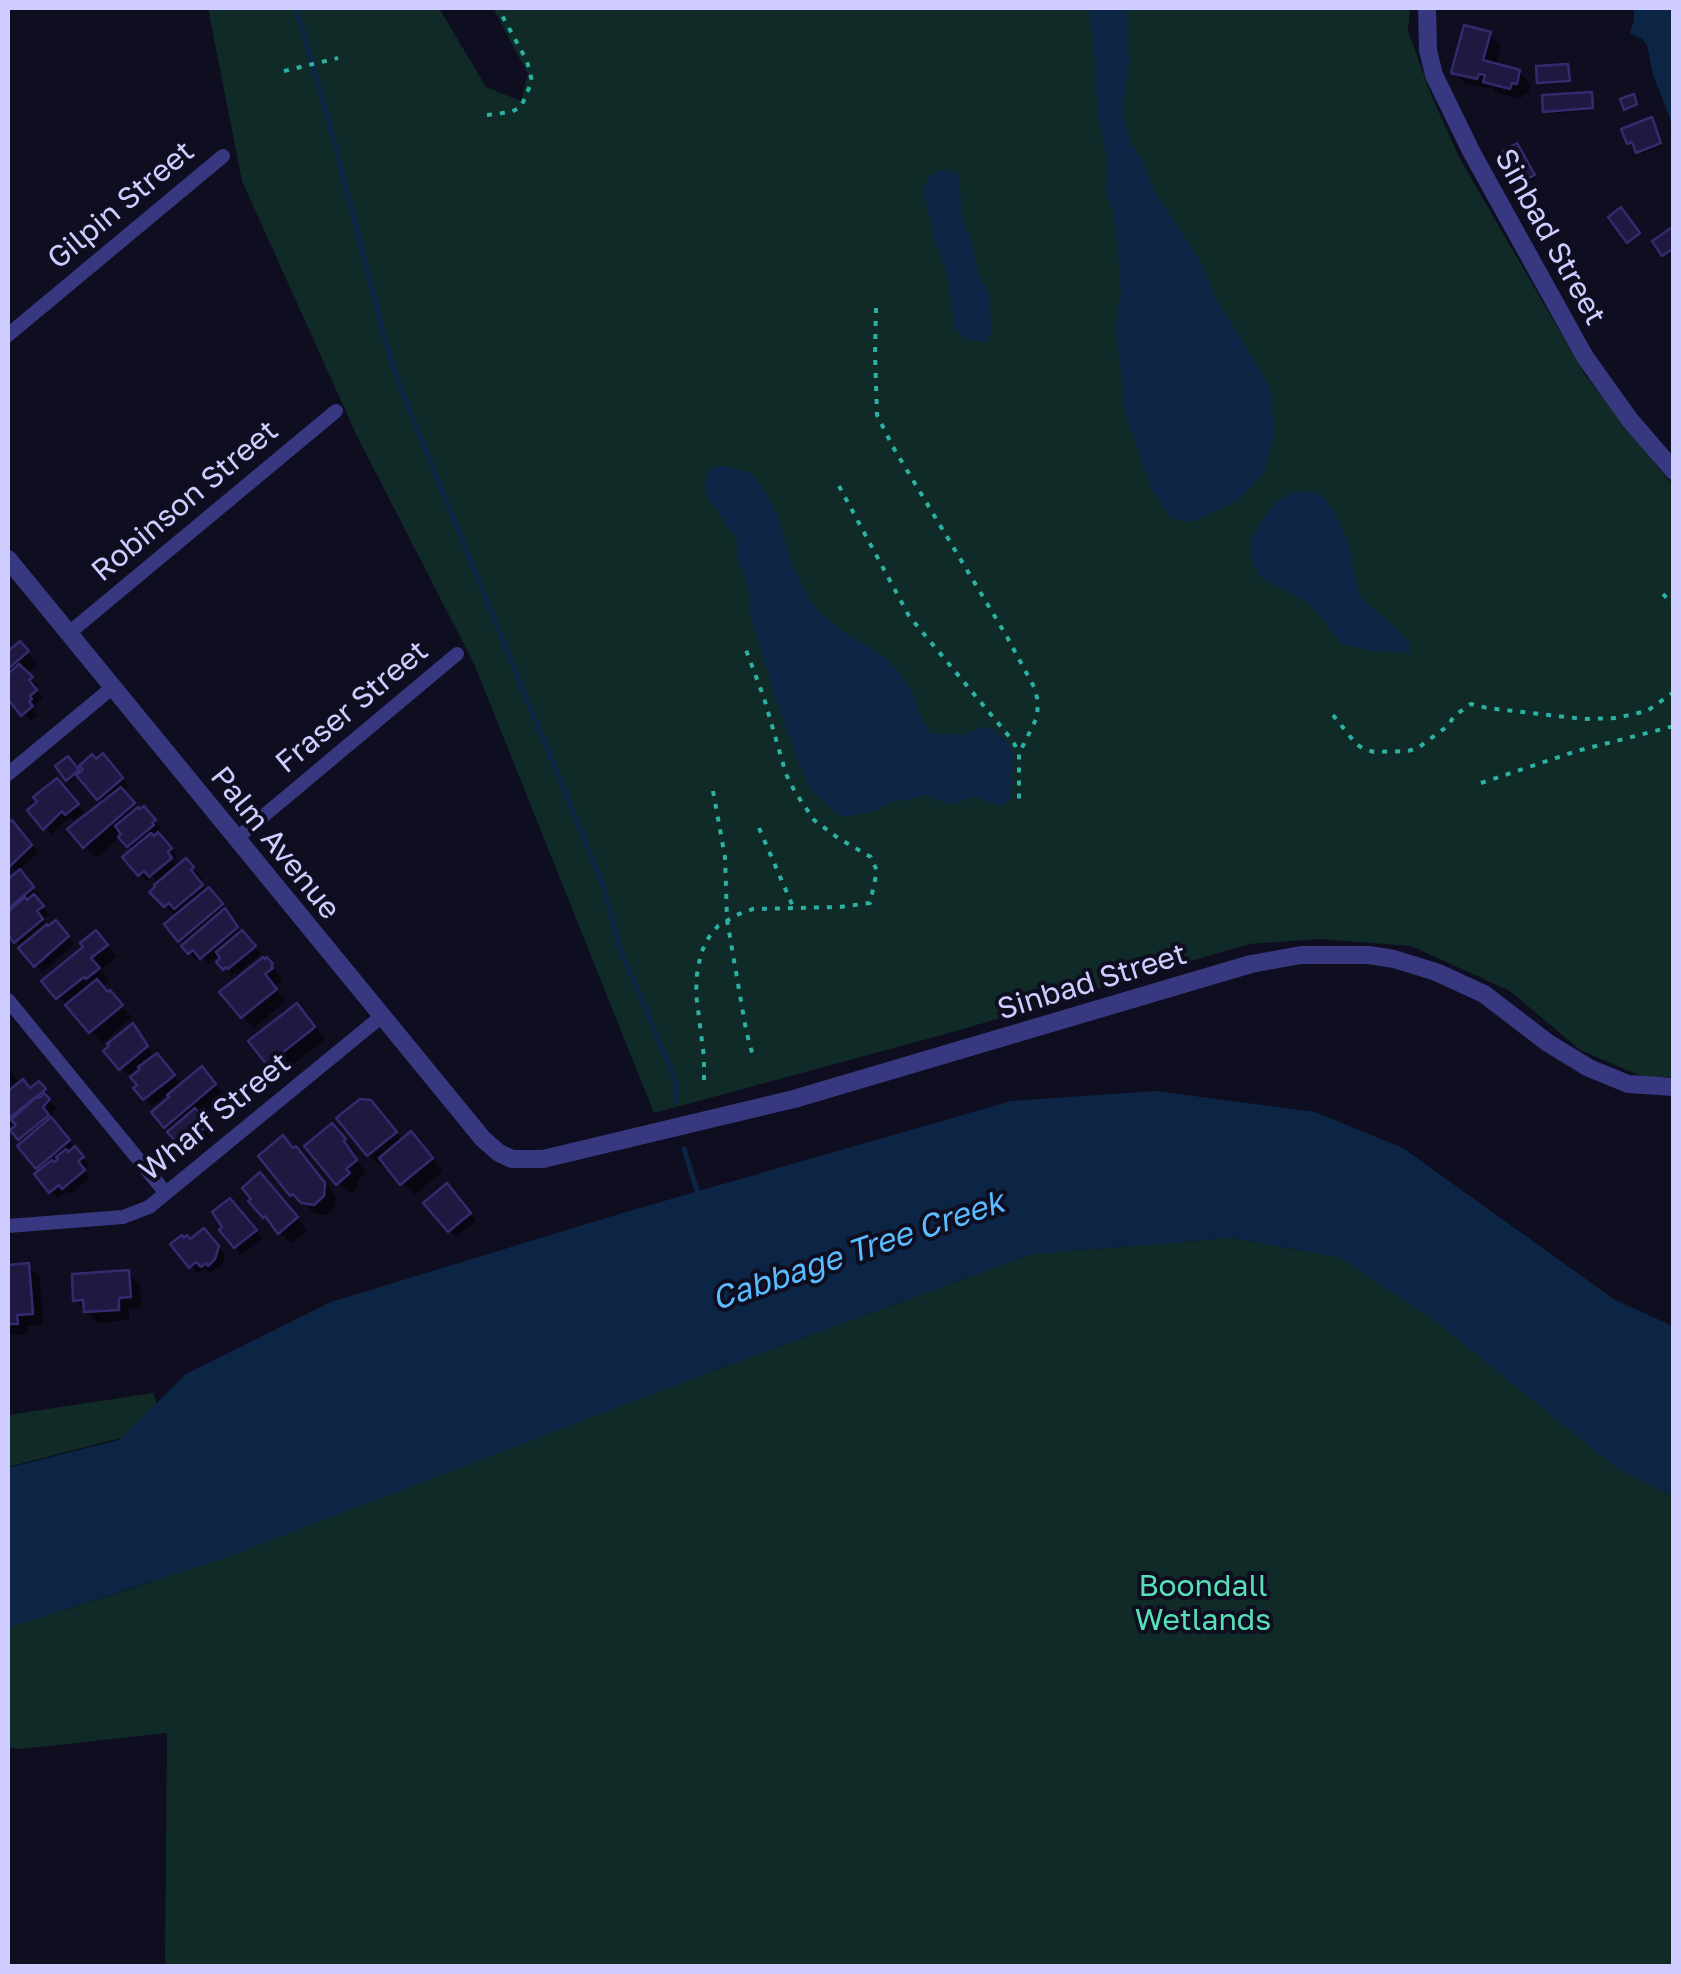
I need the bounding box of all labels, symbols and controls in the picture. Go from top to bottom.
street label: Gilpin Street [40,133,202,277]
street label: Sinbad Street [1487,143,1613,331]
street label: Robinson Street [85,413,285,589]
street label: Fraser Street [269,633,435,781]
street label: Palm Avenue [203,759,347,927]
street label: Sinbad Street [993,936,1191,1028]
street label: Wharf Street [132,1045,298,1189]
water label: Cabbage Tree Creek [707,1183,1009,1319]
park label: Boondall Wetlands [1135,1568,1271,1638]

